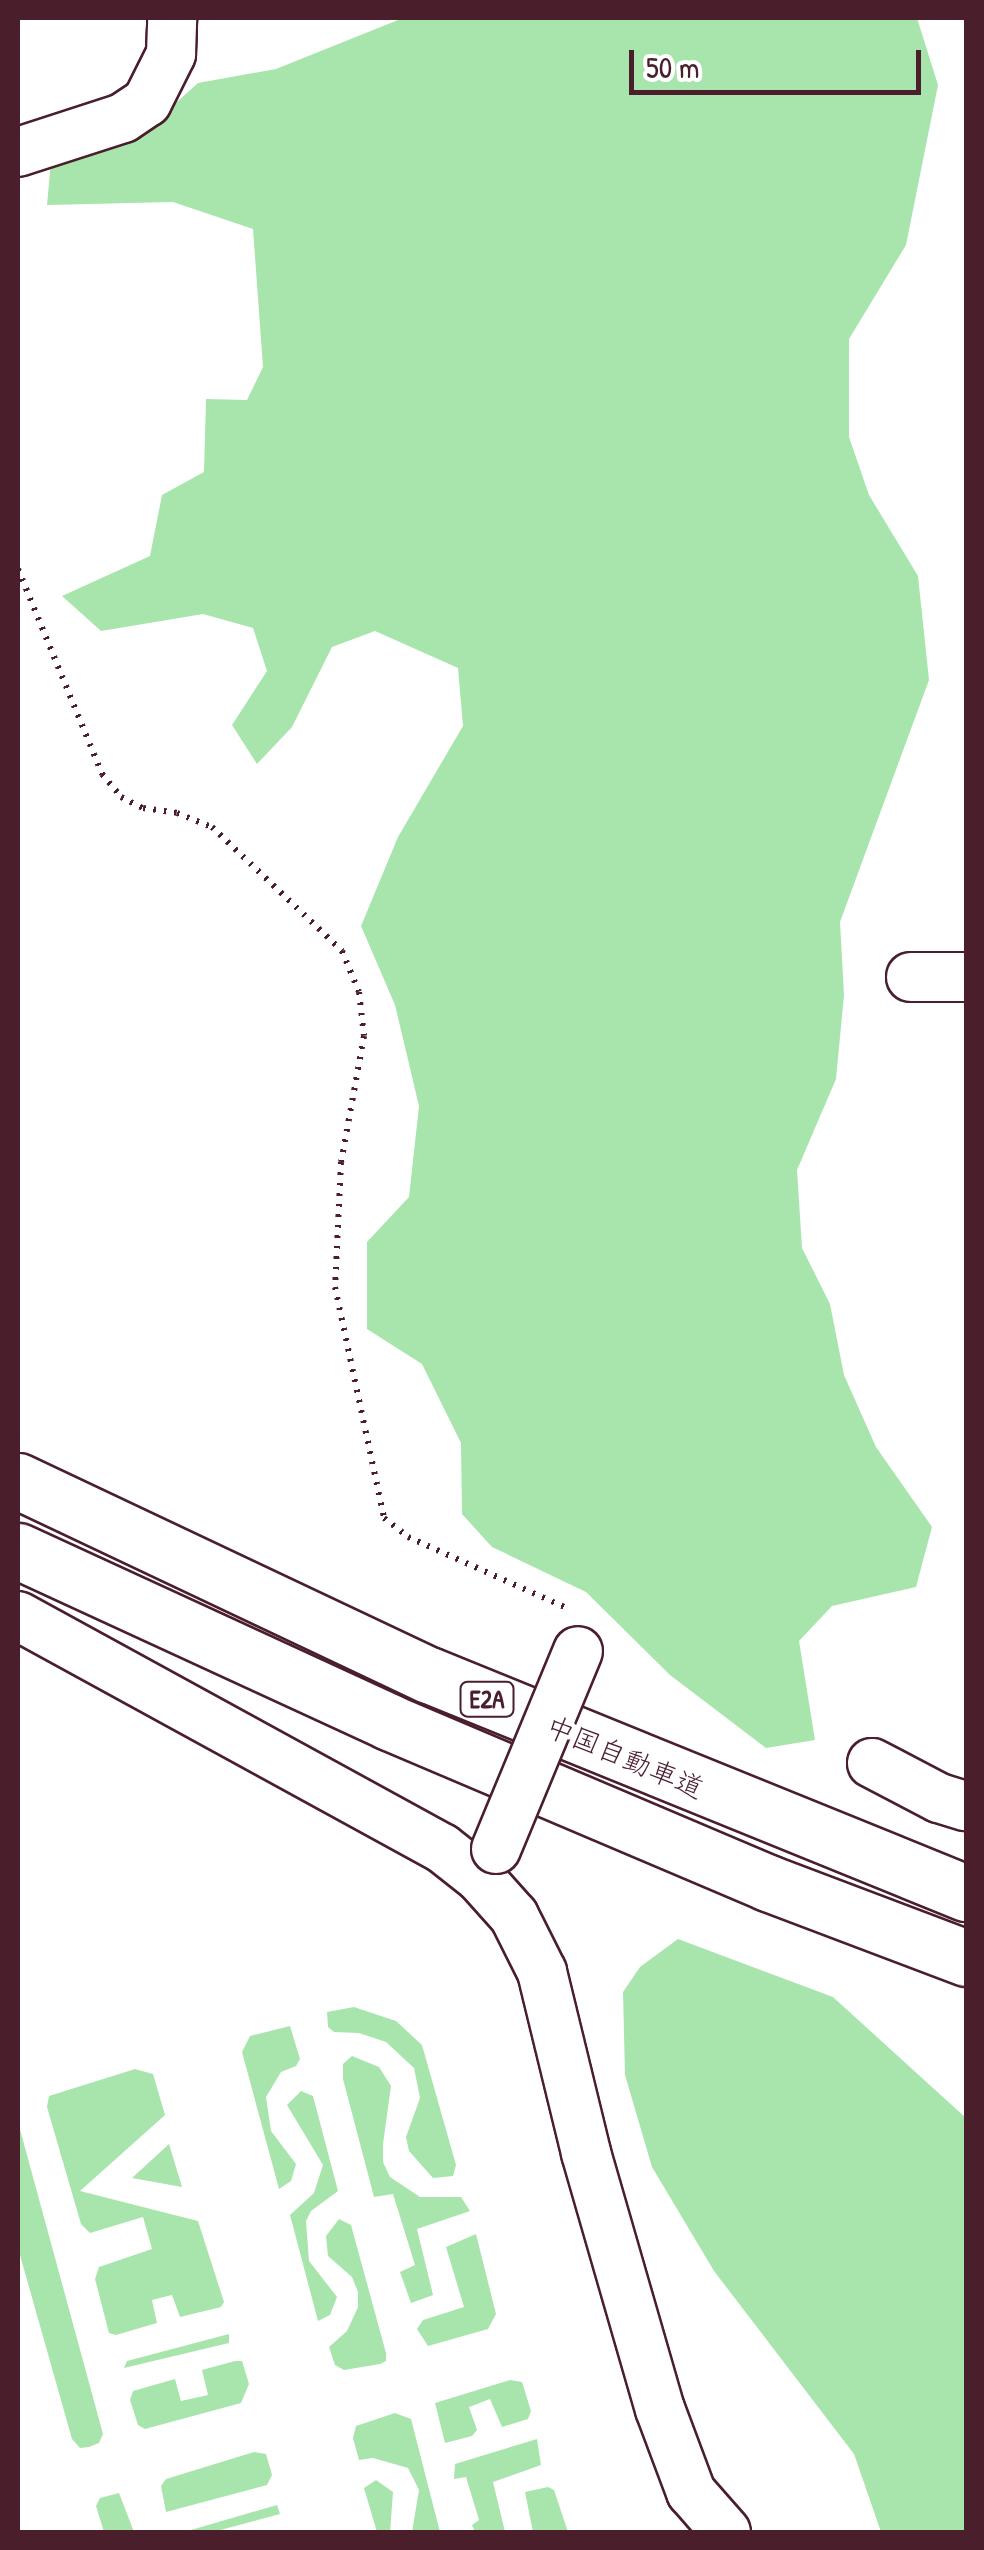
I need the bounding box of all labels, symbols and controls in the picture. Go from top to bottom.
scale bar [634,30,926,92]
text: 50 m [646,47,699,87]
road number: E2A [460,1679,514,1719]
street label: 中国自動車道 [541,1709,709,1805]

